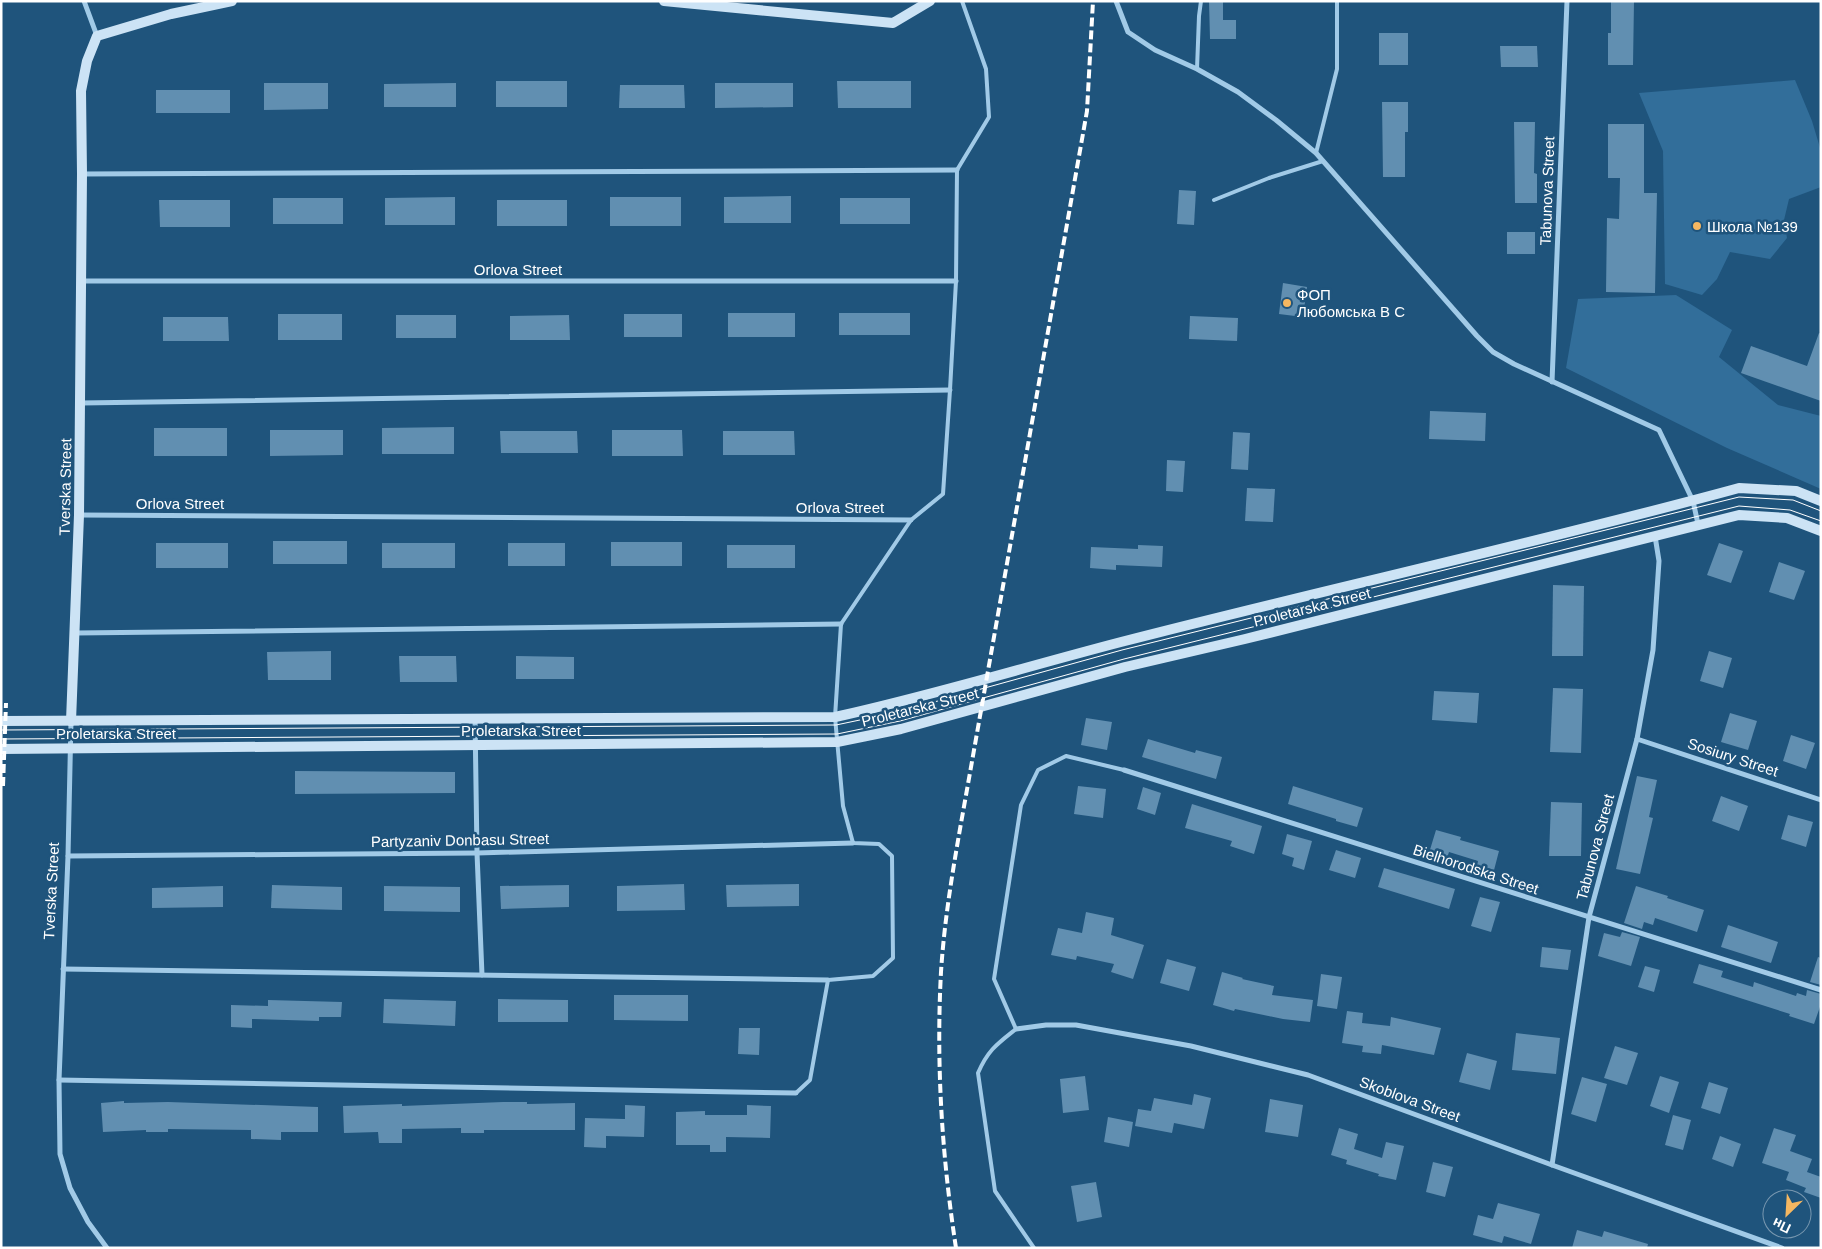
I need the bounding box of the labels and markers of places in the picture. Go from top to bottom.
place label: Школа №139 [1707,218,1798,235]
marker: Школа №139 [1691,220,1703,232]
place label: ФОП Любомська В С [1297,286,1405,320]
marker: ФОП Любомська В С [1281,297,1293,309]

